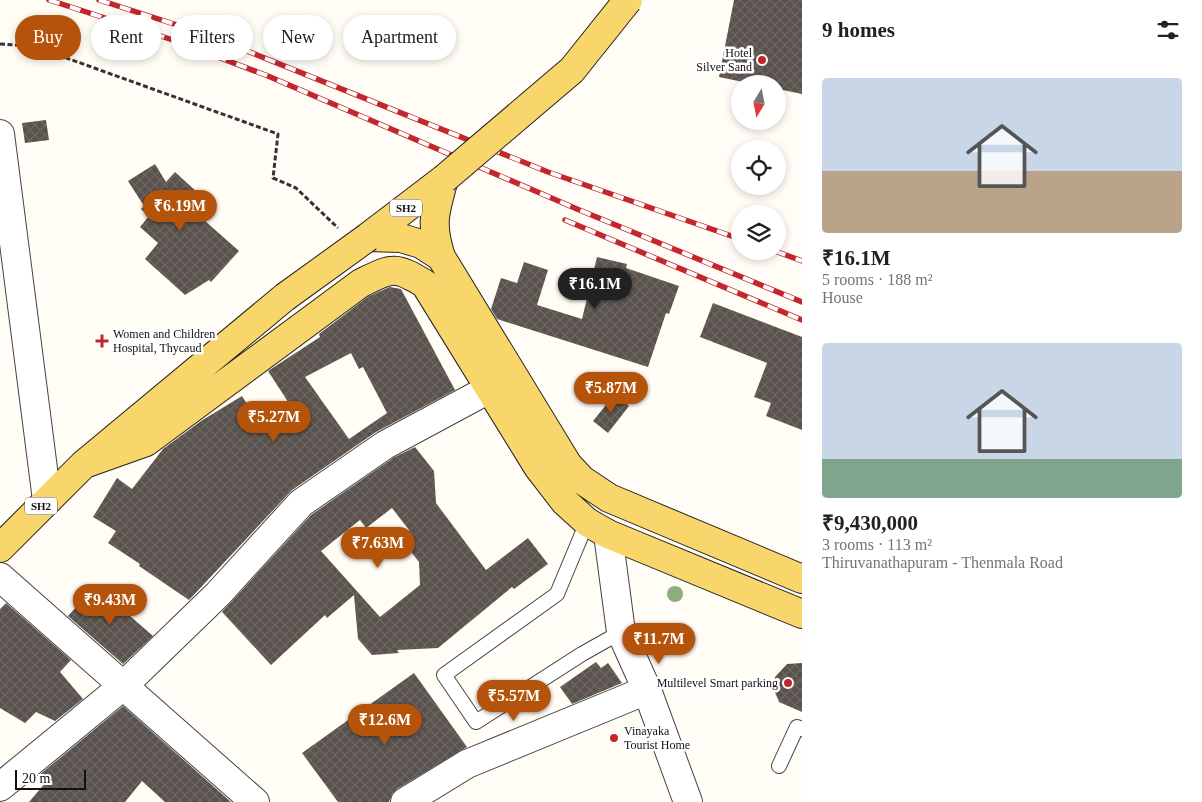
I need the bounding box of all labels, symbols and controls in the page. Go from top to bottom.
chip: Buy [15,15,81,60]
chip: Rent [91,15,161,60]
chip: Filters [171,15,253,60]
chip: New [263,15,333,60]
chip: Apartment [343,15,456,60]
icon: filters [1154,16,1182,44]
text: 9 homes [822,18,895,42]
place label: Hotel Silver Sand [696,46,753,74]
marker: Hotel Silver Sand [756,54,768,66]
north arrow [731,75,786,130]
map controls [731,75,786,260]
icon: home [957,111,1047,201]
button: locate [731,140,786,195]
pin: ₹6.19M [139,190,221,232]
text: ₹6.19M [154,197,206,214]
road number: SH2 [390,200,422,217]
button: layers [731,205,786,260]
text: ₹16.1M [822,246,891,270]
pin: ₹16.1M [554,268,636,310]
text: 5 rooms · 188 m² [822,271,933,288]
text: ₹16.1M [569,275,621,292]
text: House [822,289,863,306]
place label: Women and Children Hospital, Thycaud [113,327,215,355]
marker: Women and Children Hospital, Thycaud [95,334,109,348]
pin: ₹5.87M [570,372,652,414]
icon: home [957,376,1047,466]
text: ₹5.87M [585,379,637,396]
pin: ₹5.27M [233,400,315,443]
text: ₹5.27M [248,408,300,425]
road number: SH2 [25,498,57,514]
text: ₹9,430,000 [822,511,918,535]
pin: ₹7.63M [337,526,419,569]
text: ₹7.63M [352,534,404,551]
text: 3 rooms · 113 m² [822,536,932,553]
text: Thiruvanathapuram - Thenmala Road [822,554,1063,571]
pin: ₹9.43M [69,584,151,626]
text: ₹9.43M [84,591,136,608]
pin: ₹11.7M [618,622,700,665]
text: ₹11.7M [633,630,685,647]
place label: Multilevel Smart parking [657,676,778,690]
marker: Multilevel Smart parking [782,677,794,689]
pin: ₹5.57M [473,680,555,722]
text: ₹5.57M [488,687,540,704]
pin: ₹12.6M [344,704,426,746]
text: ₹12.6M [359,711,411,728]
place label: Vinayaka Tourist Home [624,724,690,752]
marker: Vinayaka Tourist Home [608,732,620,744]
scale bar [15,767,86,790]
text: 20 m [22,771,50,786]

